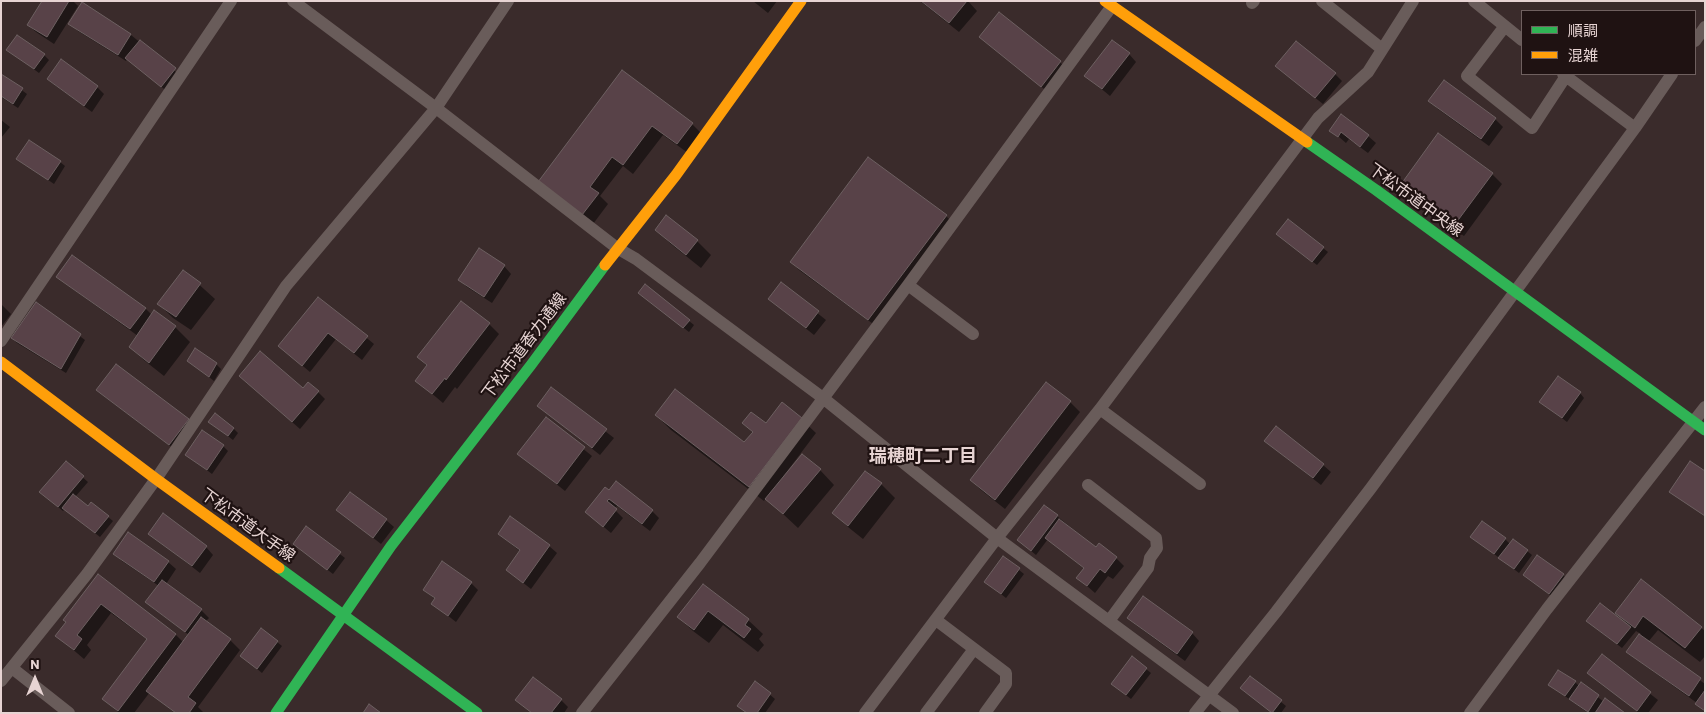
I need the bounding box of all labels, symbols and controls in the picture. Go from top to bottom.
legend [1521,10,1696,75]
text: 順調 [1568,21,1598,39]
text: 混雑 [1568,46,1598,64]
street label: 下松市道中央線 [1365,159,1467,241]
street label: 下松市道香力通線 [478,289,570,403]
district label: 瑞穂町二丁目 [869,445,977,467]
street label: 下松市道大手線 [197,484,299,566]
north arrow [10,654,60,704]
text: N [30,655,40,672]

